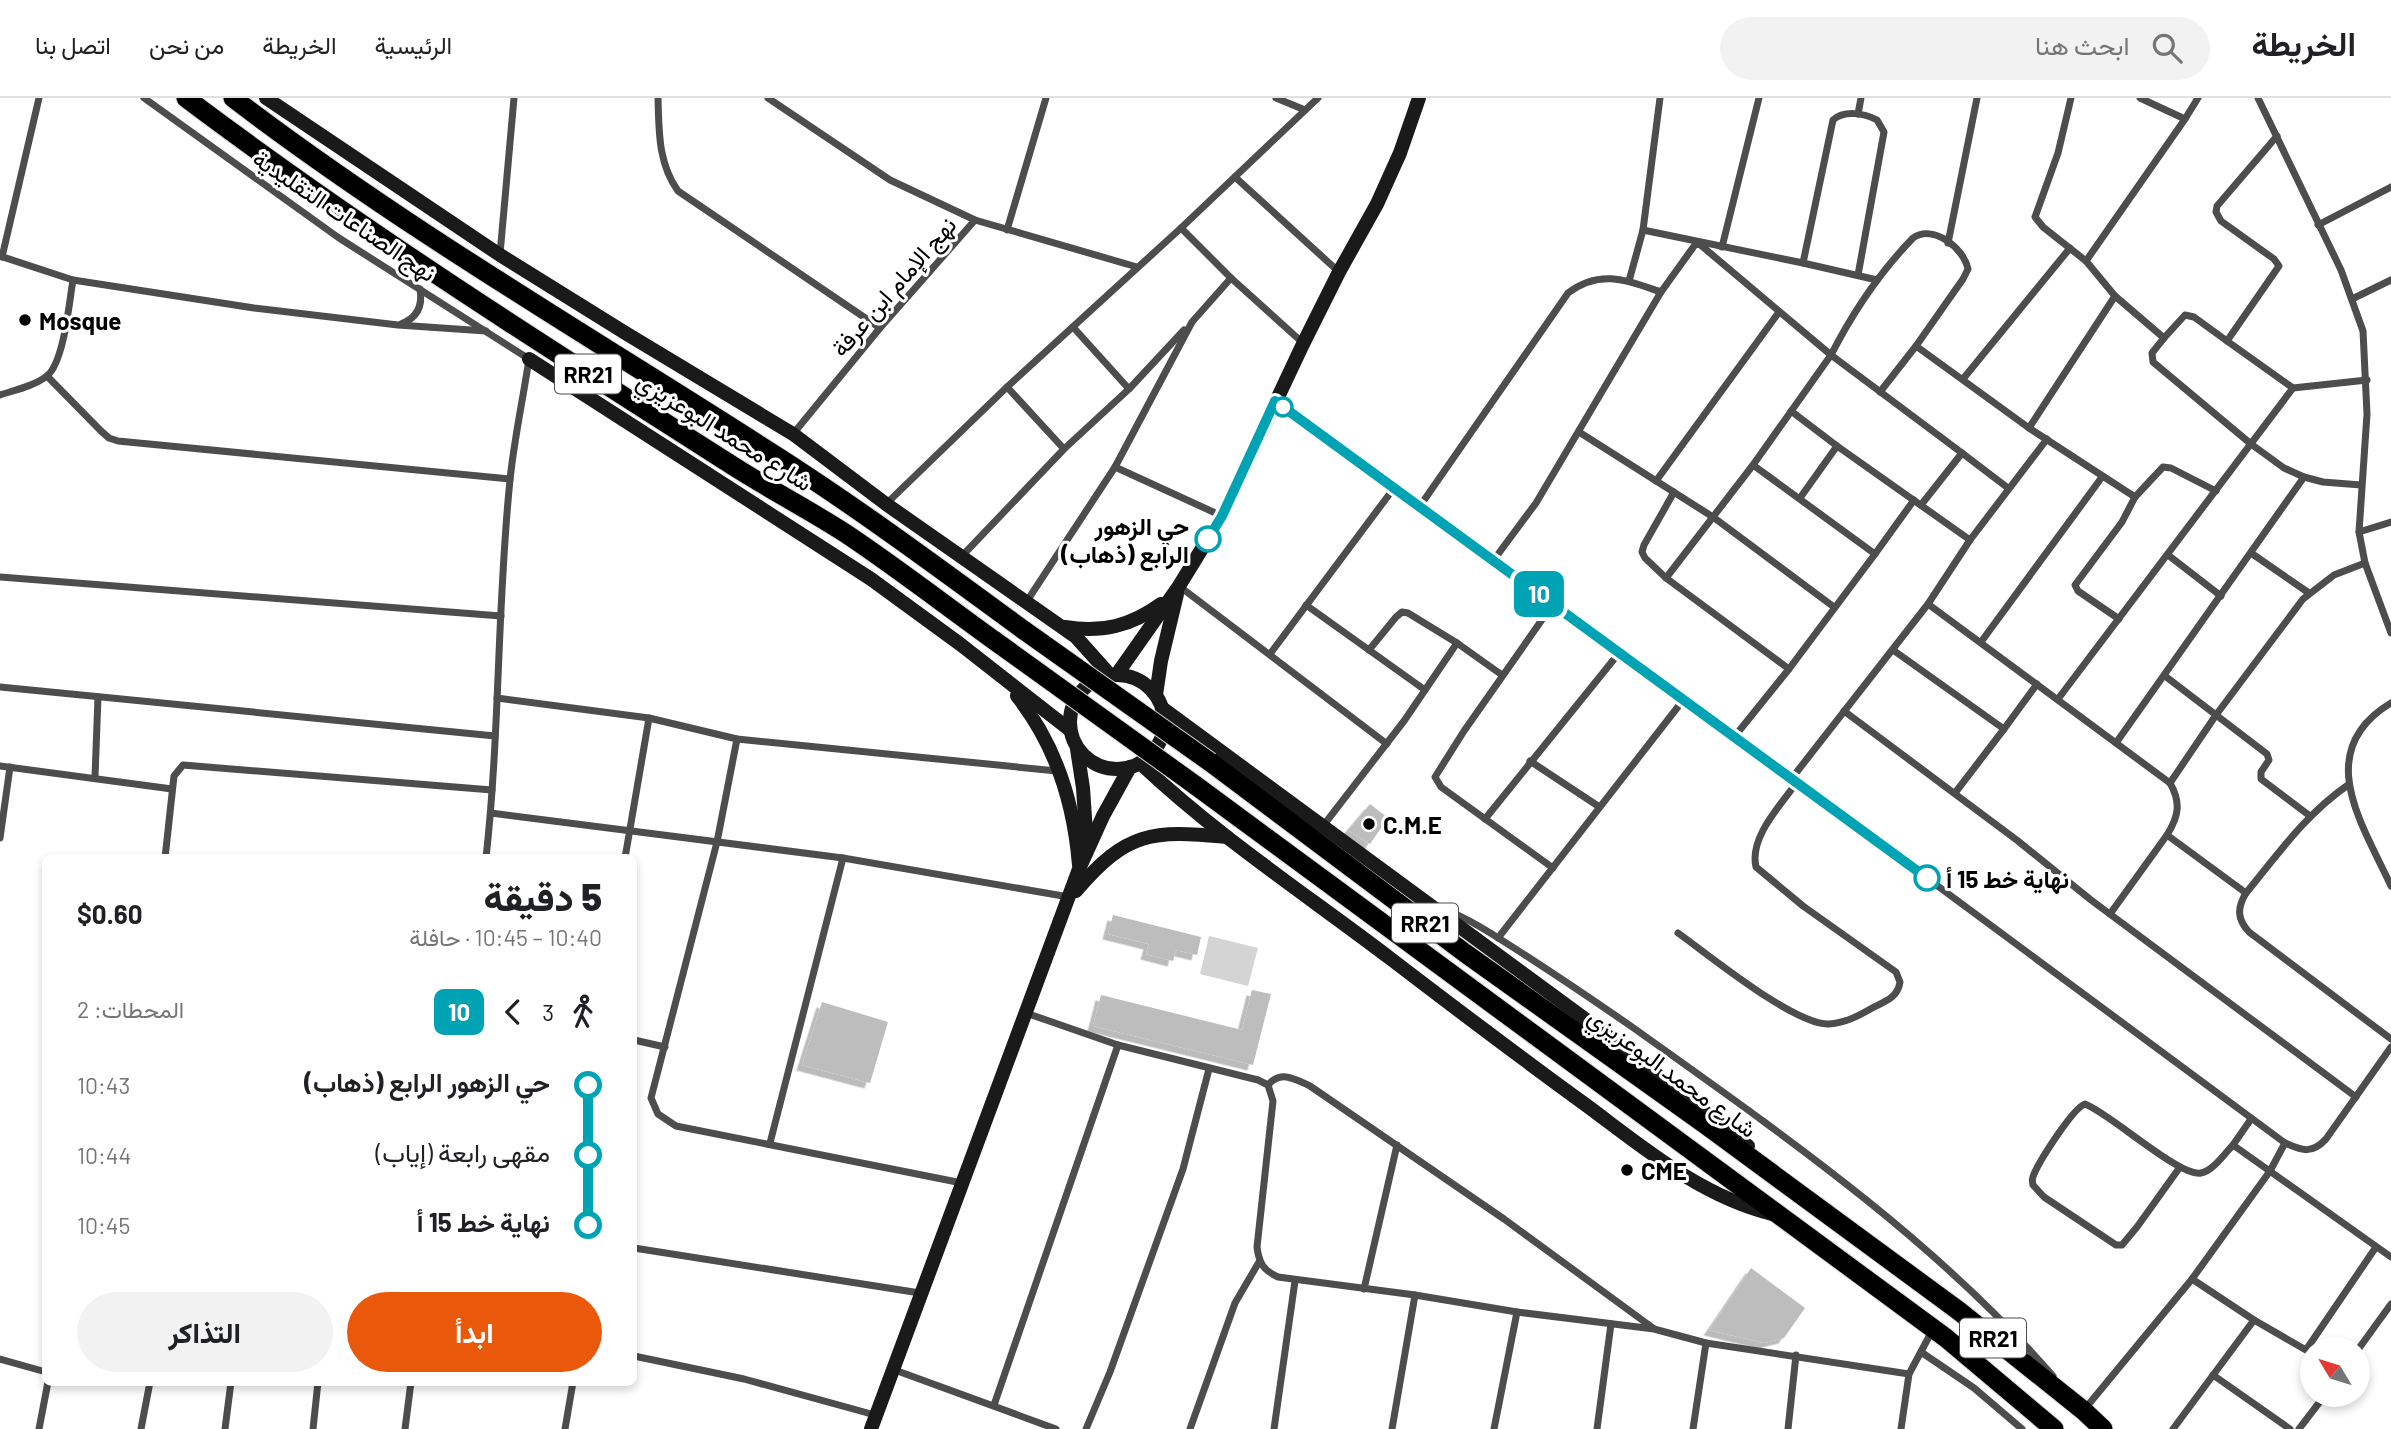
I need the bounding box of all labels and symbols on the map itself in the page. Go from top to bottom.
street label: نهج الصناعات التقليدية [246,143,442,290]
street label: نهج الإمام ابن عرفة [824,210,965,364]
place label: Mosque [39,306,121,335]
marker: Mosque [17,312,33,328]
road number: RR21 [555,354,621,394]
street label: شارع محمد البوعزيزي [629,365,818,502]
unlabelled marker [1273,397,1293,417]
place label: حي الزهور الرابع (ذهاب) [1060,511,1189,572]
marker: حي الزهور الرابع (ذهاب) [1195,526,1221,552]
line badge: 10 [1508,571,1570,617]
place label: C.M.E [1383,810,1442,839]
marker: C.M.E [1361,816,1377,832]
place label: نهاية خط 15 أ [1946,864,2069,895]
marker: نهاية خط 15 أ [1914,865,1940,891]
road number: RR21 [1392,904,1458,943]
street label: شارع محمد البوعزيزي [1580,1001,1763,1148]
place label: CME [1641,1156,1687,1185]
marker: CME [1619,1162,1635,1178]
road number: RR21 [1960,1318,2026,1358]
north arrow [2300,1337,2370,1407]

